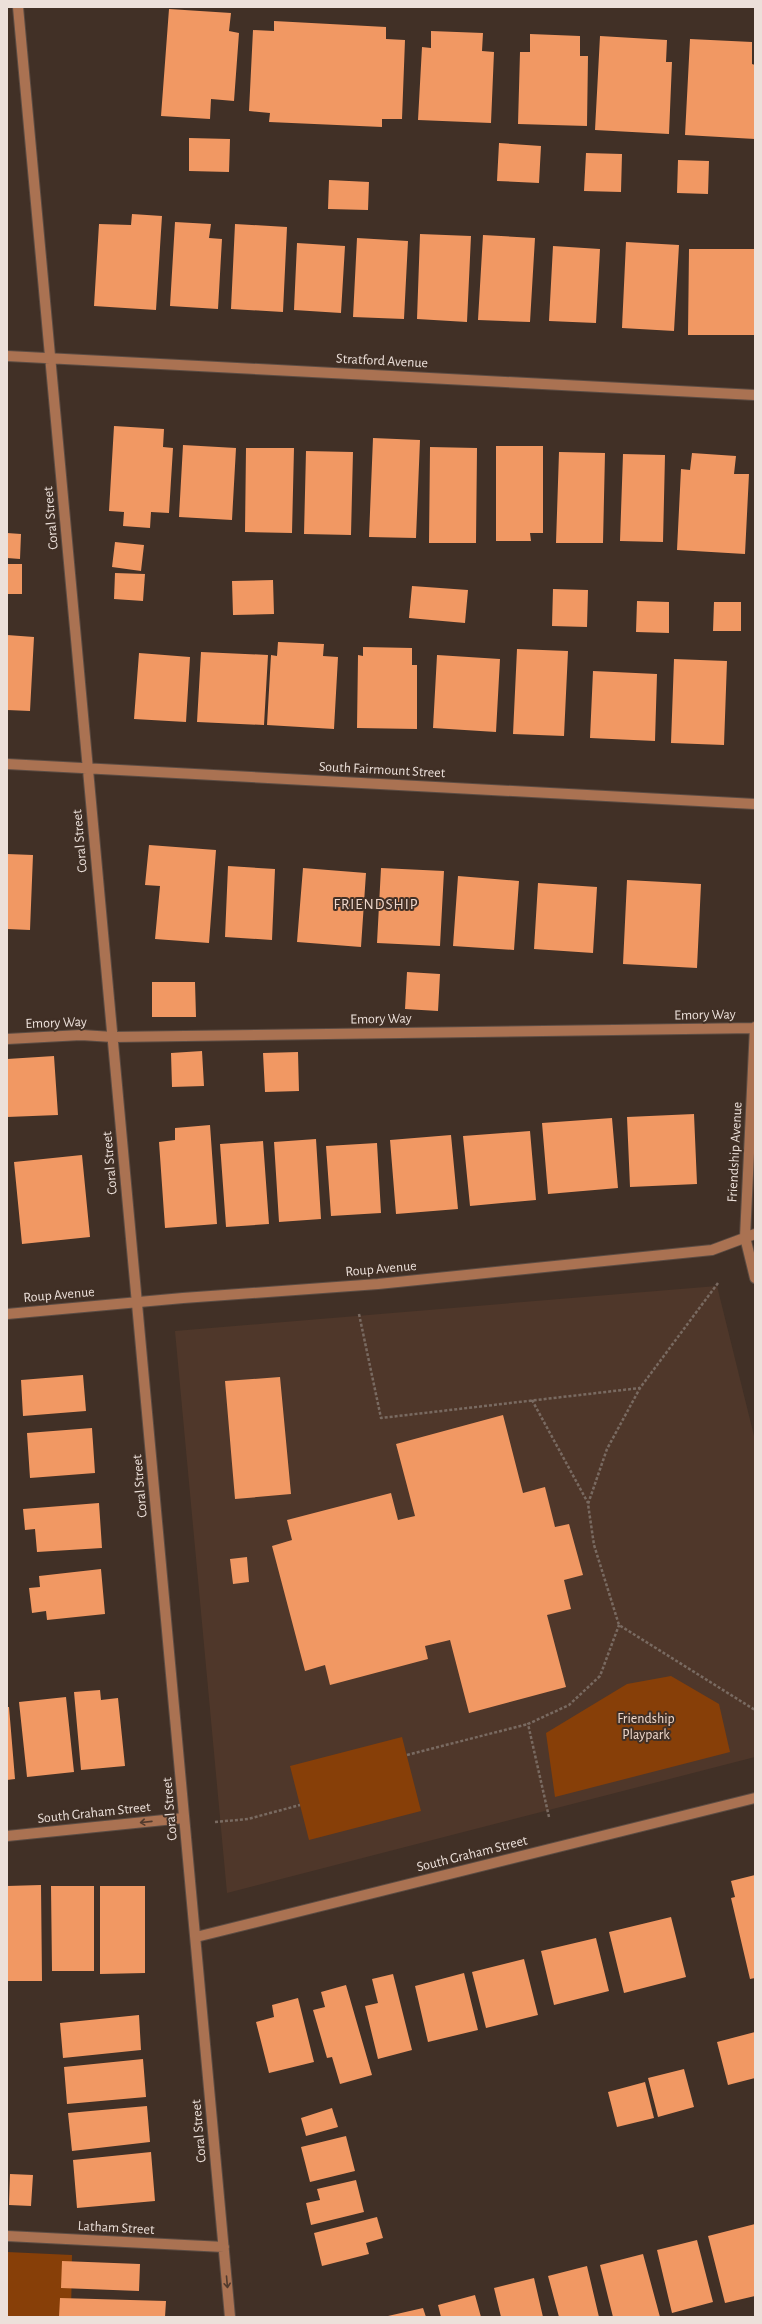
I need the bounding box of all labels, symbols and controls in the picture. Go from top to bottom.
street label: Stratford Avenue [336,352,428,370]
street label: Coral Street [41,485,61,550]
street label: South Fairmount Street [318,760,446,780]
street label: Coral Street [70,808,90,873]
district label: FRIENDSHIP [333,897,419,912]
street label: Emory Way [674,1007,736,1023]
street label: Emory Way [350,1011,412,1027]
street label: Emory Way [25,1015,87,1031]
street label: Friendship Avenue [725,1101,745,1203]
street label: Coral Street [100,1130,120,1195]
street label: Roup Avenue [345,1259,417,1279]
street label: Roup Avenue [23,1285,95,1305]
street label: Coral Street [130,1453,150,1518]
park label: Friendship Playpark [617,1712,675,1742]
street label: Coral Street [160,1776,180,1841]
street label: South Graham Street [37,1800,152,1826]
one-way arrow [140,1818,153,1826]
street label: South Graham Street [415,1833,529,1875]
street label: Coral Street [189,2098,209,2163]
street label: Latham Street [77,2219,155,2237]
one-way arrow [223,2275,230,2288]

